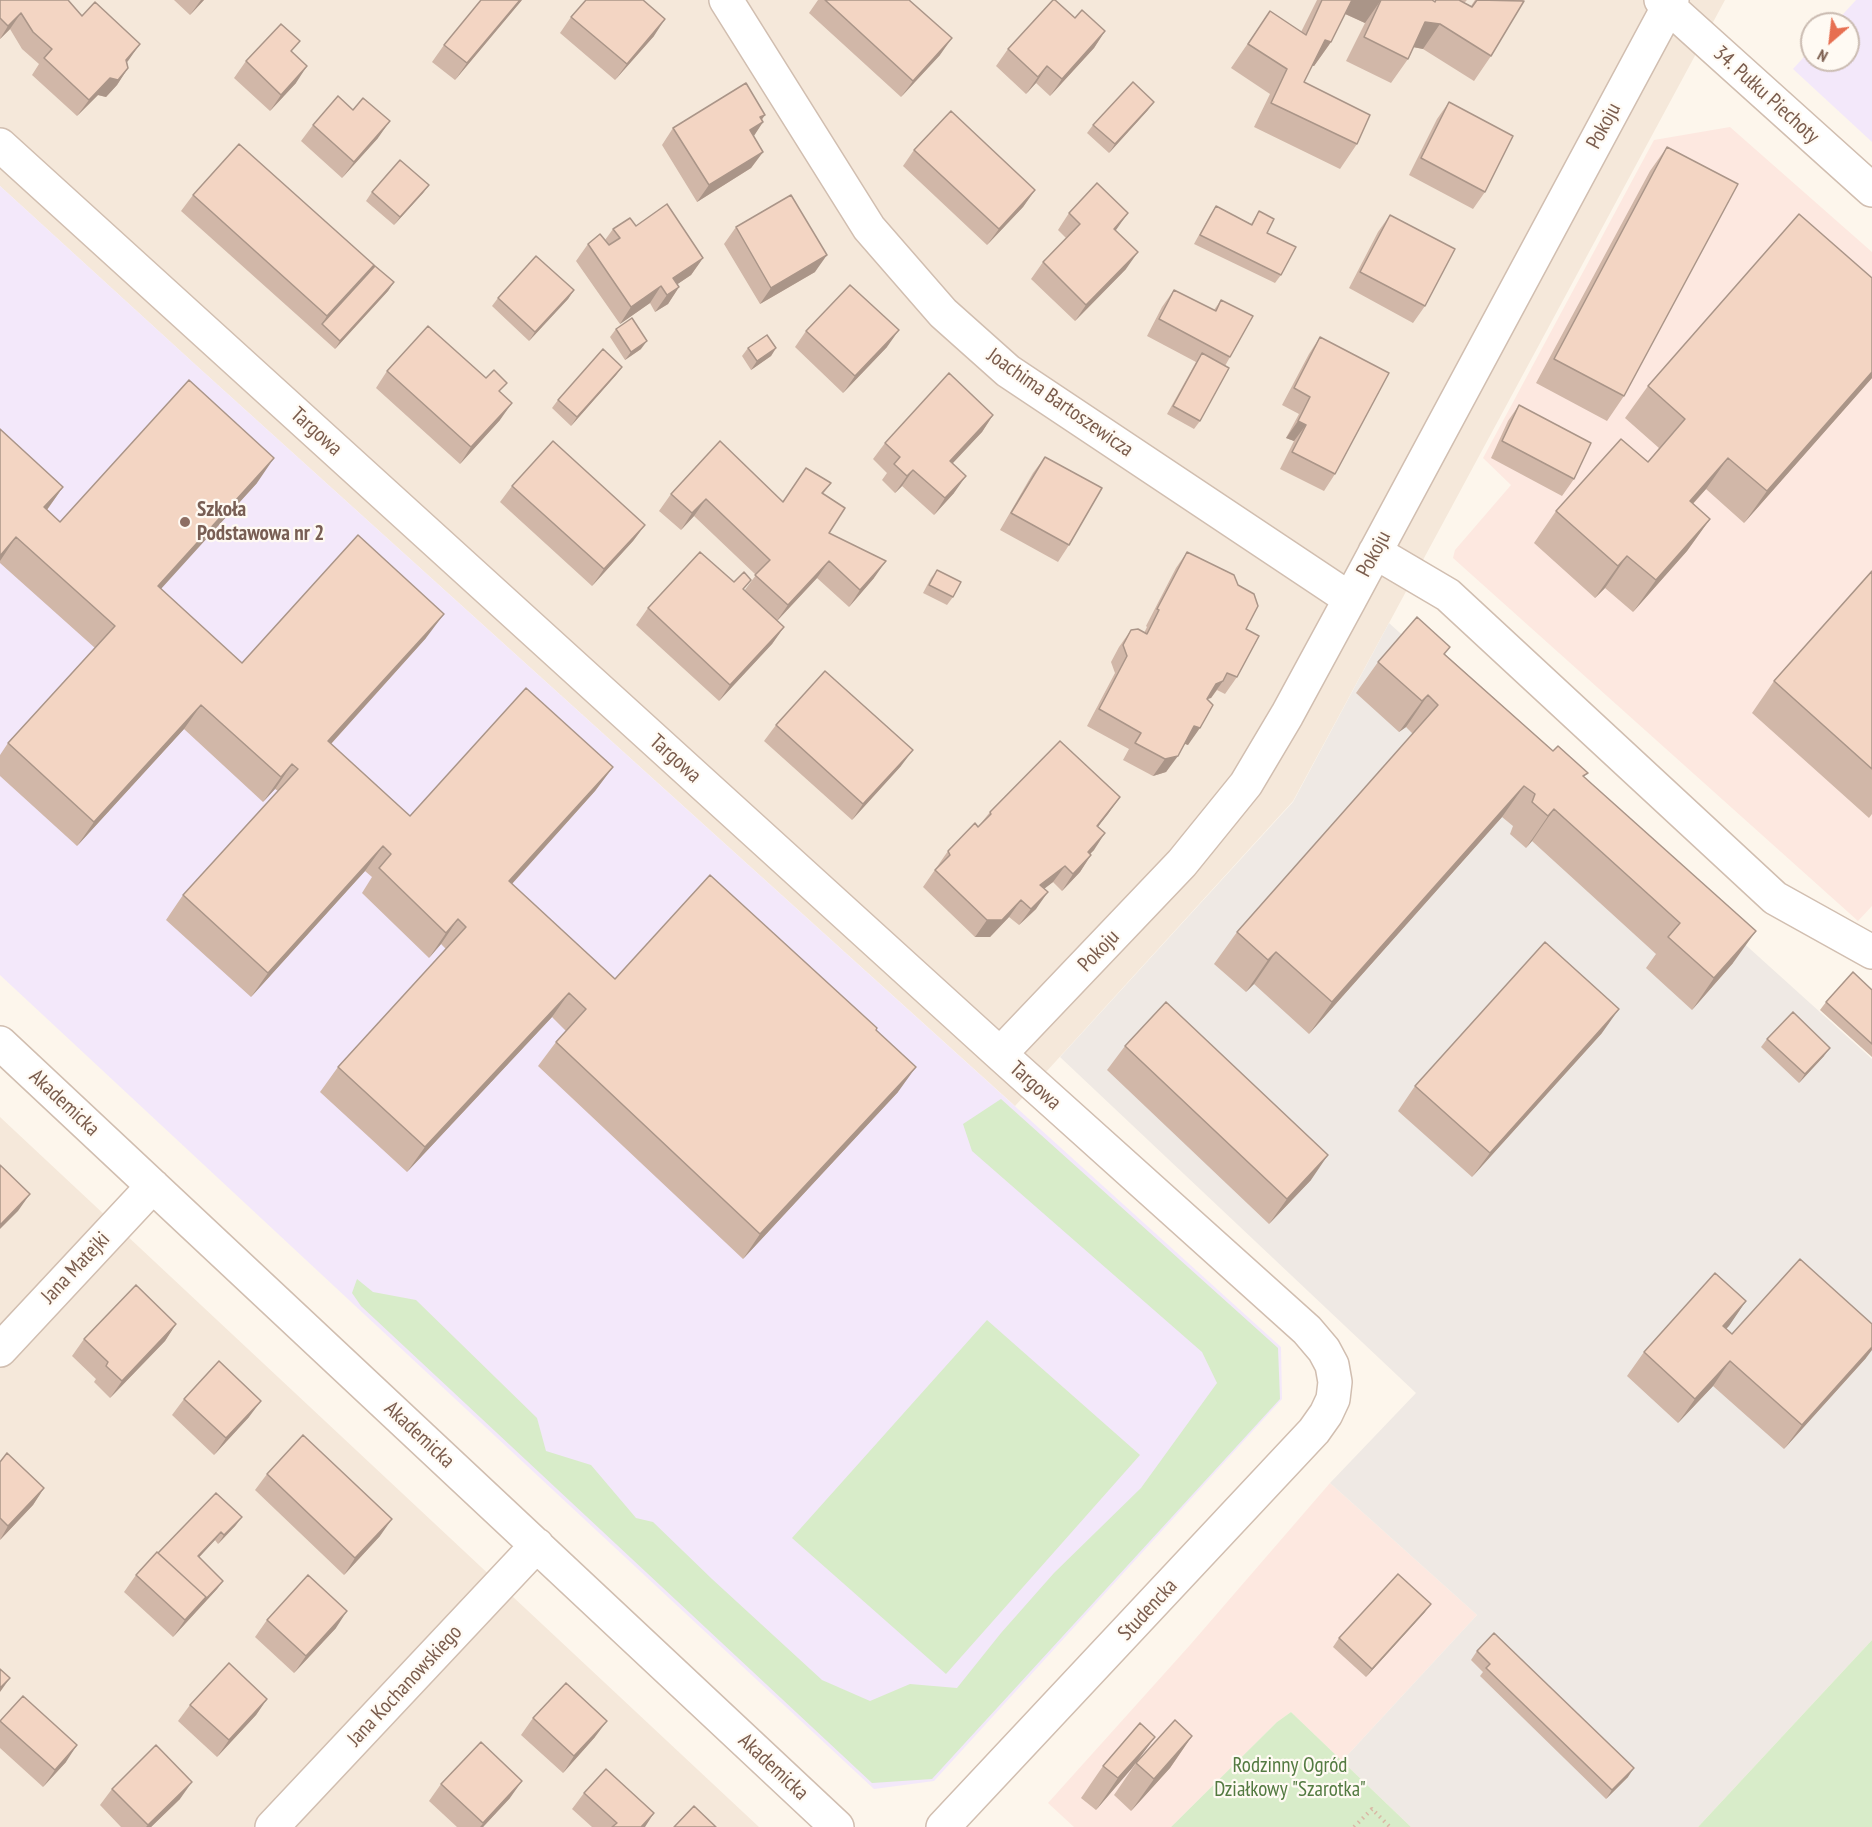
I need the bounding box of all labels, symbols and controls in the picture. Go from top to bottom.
north arrow [1800,12,1860,72]
street label: 34. Pułku Piechoty [1708,41,1824,149]
text: N [1814,45,1831,67]
street label: Pokoju [1581,99,1627,153]
street label: Joachima Bartoszewicza [982,343,1138,463]
street label: Targowa [285,402,347,462]
place label: Szkoła Podstawowa nr 2 [197,497,324,547]
marker: Szkoła Podstawowa nr 2 [178,515,192,529]
street label: Pokoju [1351,527,1397,581]
street label: Targowa [644,729,706,789]
street label: Pokoju [1073,925,1125,977]
street label: Targowa [1004,1056,1066,1116]
street label: Akademicka [24,1064,104,1142]
street label: Jana Matejki [37,1227,115,1309]
street label: Akademicka [379,1396,459,1474]
street label: Studencka [1113,1574,1183,1646]
street label: Jana Kochanowskiego [343,1620,467,1752]
street label: Akademicka [733,1728,813,1806]
park label: Rodzinny Ogród Działkowy "Szarotka" [1214,1753,1366,1803]

